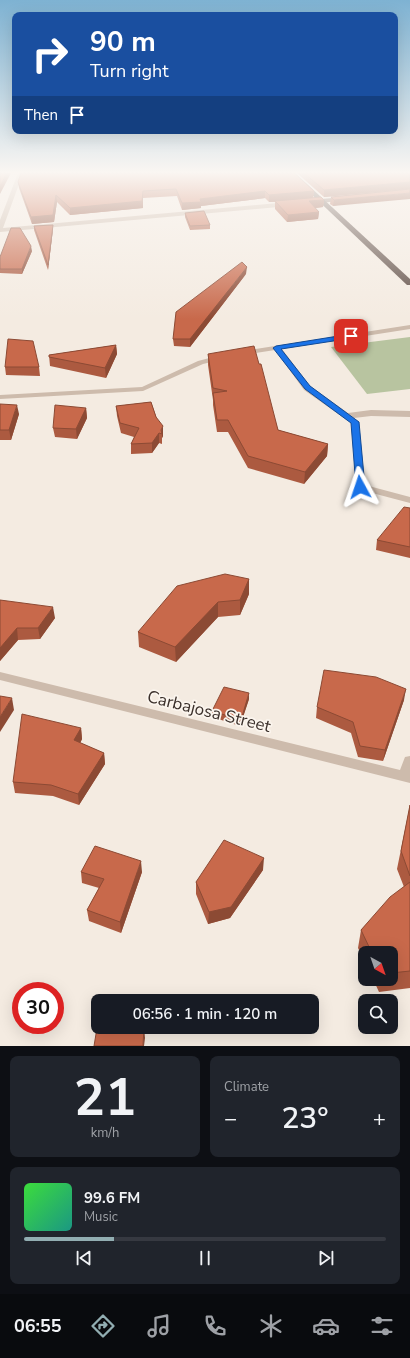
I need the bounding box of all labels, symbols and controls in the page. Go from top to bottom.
text: 90 m [90,23,156,61]
icon: right [24,28,76,80]
text: Turn right [90,59,169,83]
icon: arrive [66,104,88,126]
text: Then [24,105,58,125]
pin [334,319,368,353]
icon: arrive [340,325,362,347]
position arrow [339,466,381,508]
street label: Carbajosa Street [145,685,274,738]
north arrow [358,946,398,986]
map controls [358,946,398,1034]
speed limit sign: 30 [12,982,64,1034]
button: search [358,994,398,1034]
text: 06:56 · 1 min · 120 m [133,1004,277,1024]
text: 21 [74,1062,136,1133]
text: Climate [224,1078,269,1096]
text: 23° [281,1098,329,1139]
text: − [224,1104,237,1134]
text: + [373,1104,386,1134]
text: km/h [91,1124,119,1142]
text: 99.6 FM [84,1188,140,1208]
text: Music [84,1208,118,1226]
icon: previous [73,1247,95,1269]
icon: pause [194,1247,216,1269]
icon: next [315,1247,337,1269]
icon: directions [89,1312,117,1340]
icon: music [145,1312,173,1340]
icon: phone [201,1312,229,1340]
icon: climate [257,1312,285,1340]
icon: car [312,1312,340,1340]
icon: filters [368,1312,396,1340]
text: 06:55 [14,1314,62,1338]

